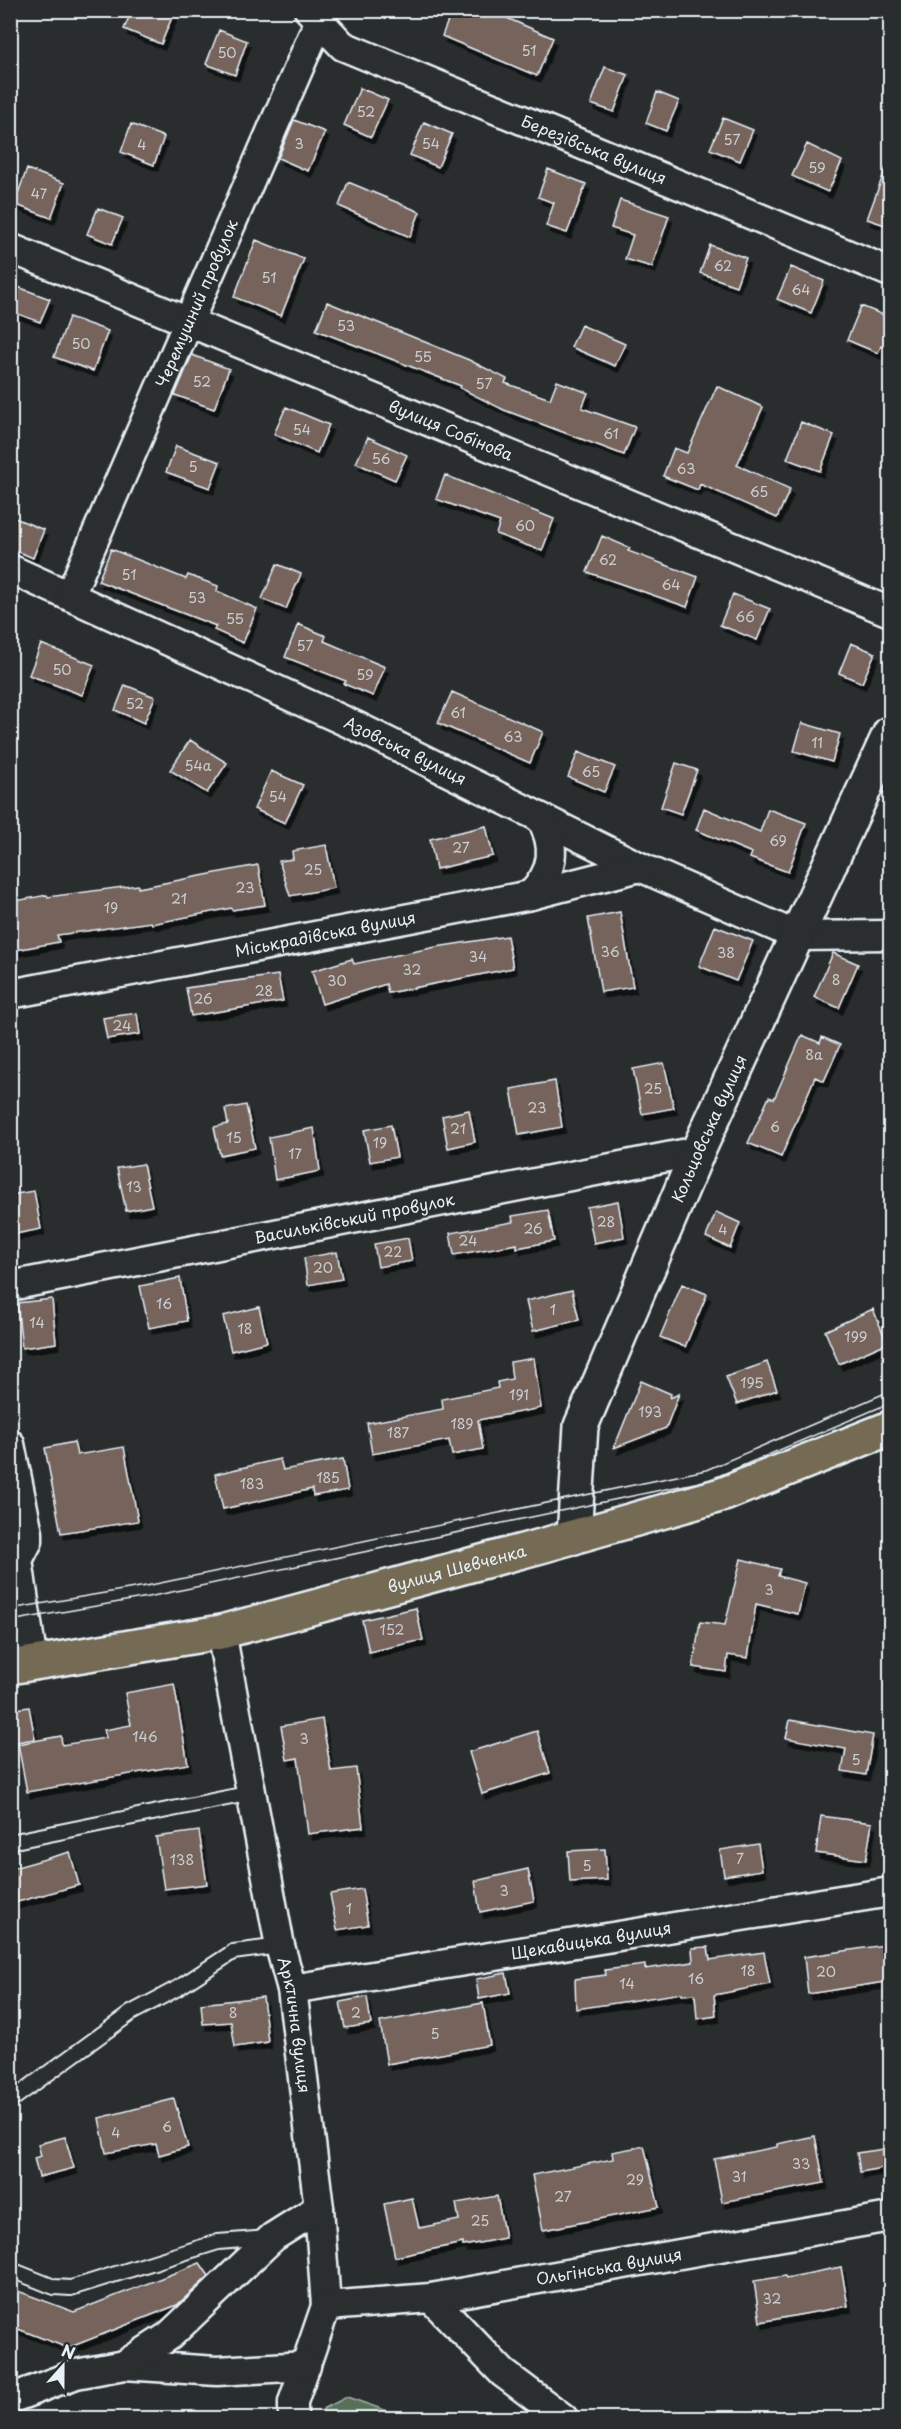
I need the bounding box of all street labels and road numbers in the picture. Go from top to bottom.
street label: Березівська вулиця [518,108,671,189]
street label: Черемушний провулок [149,214,243,391]
street label: вулиця Собінова [385,393,517,466]
street label: Азовська вулиця [341,709,471,790]
street label: Міськрадівська вулиця [233,904,418,962]
street label: Кольцовська вулиця [664,1050,752,1206]
street label: Васильківський провулок [252,1186,457,1249]
street label: вулиця Шевченка [384,1538,529,1598]
street label: Щекавицька вулиця [509,1915,673,1964]
street label: Арктична вулиця [273,1954,318,2094]
street label: Ольгінська вулиця [534,2241,684,2290]

